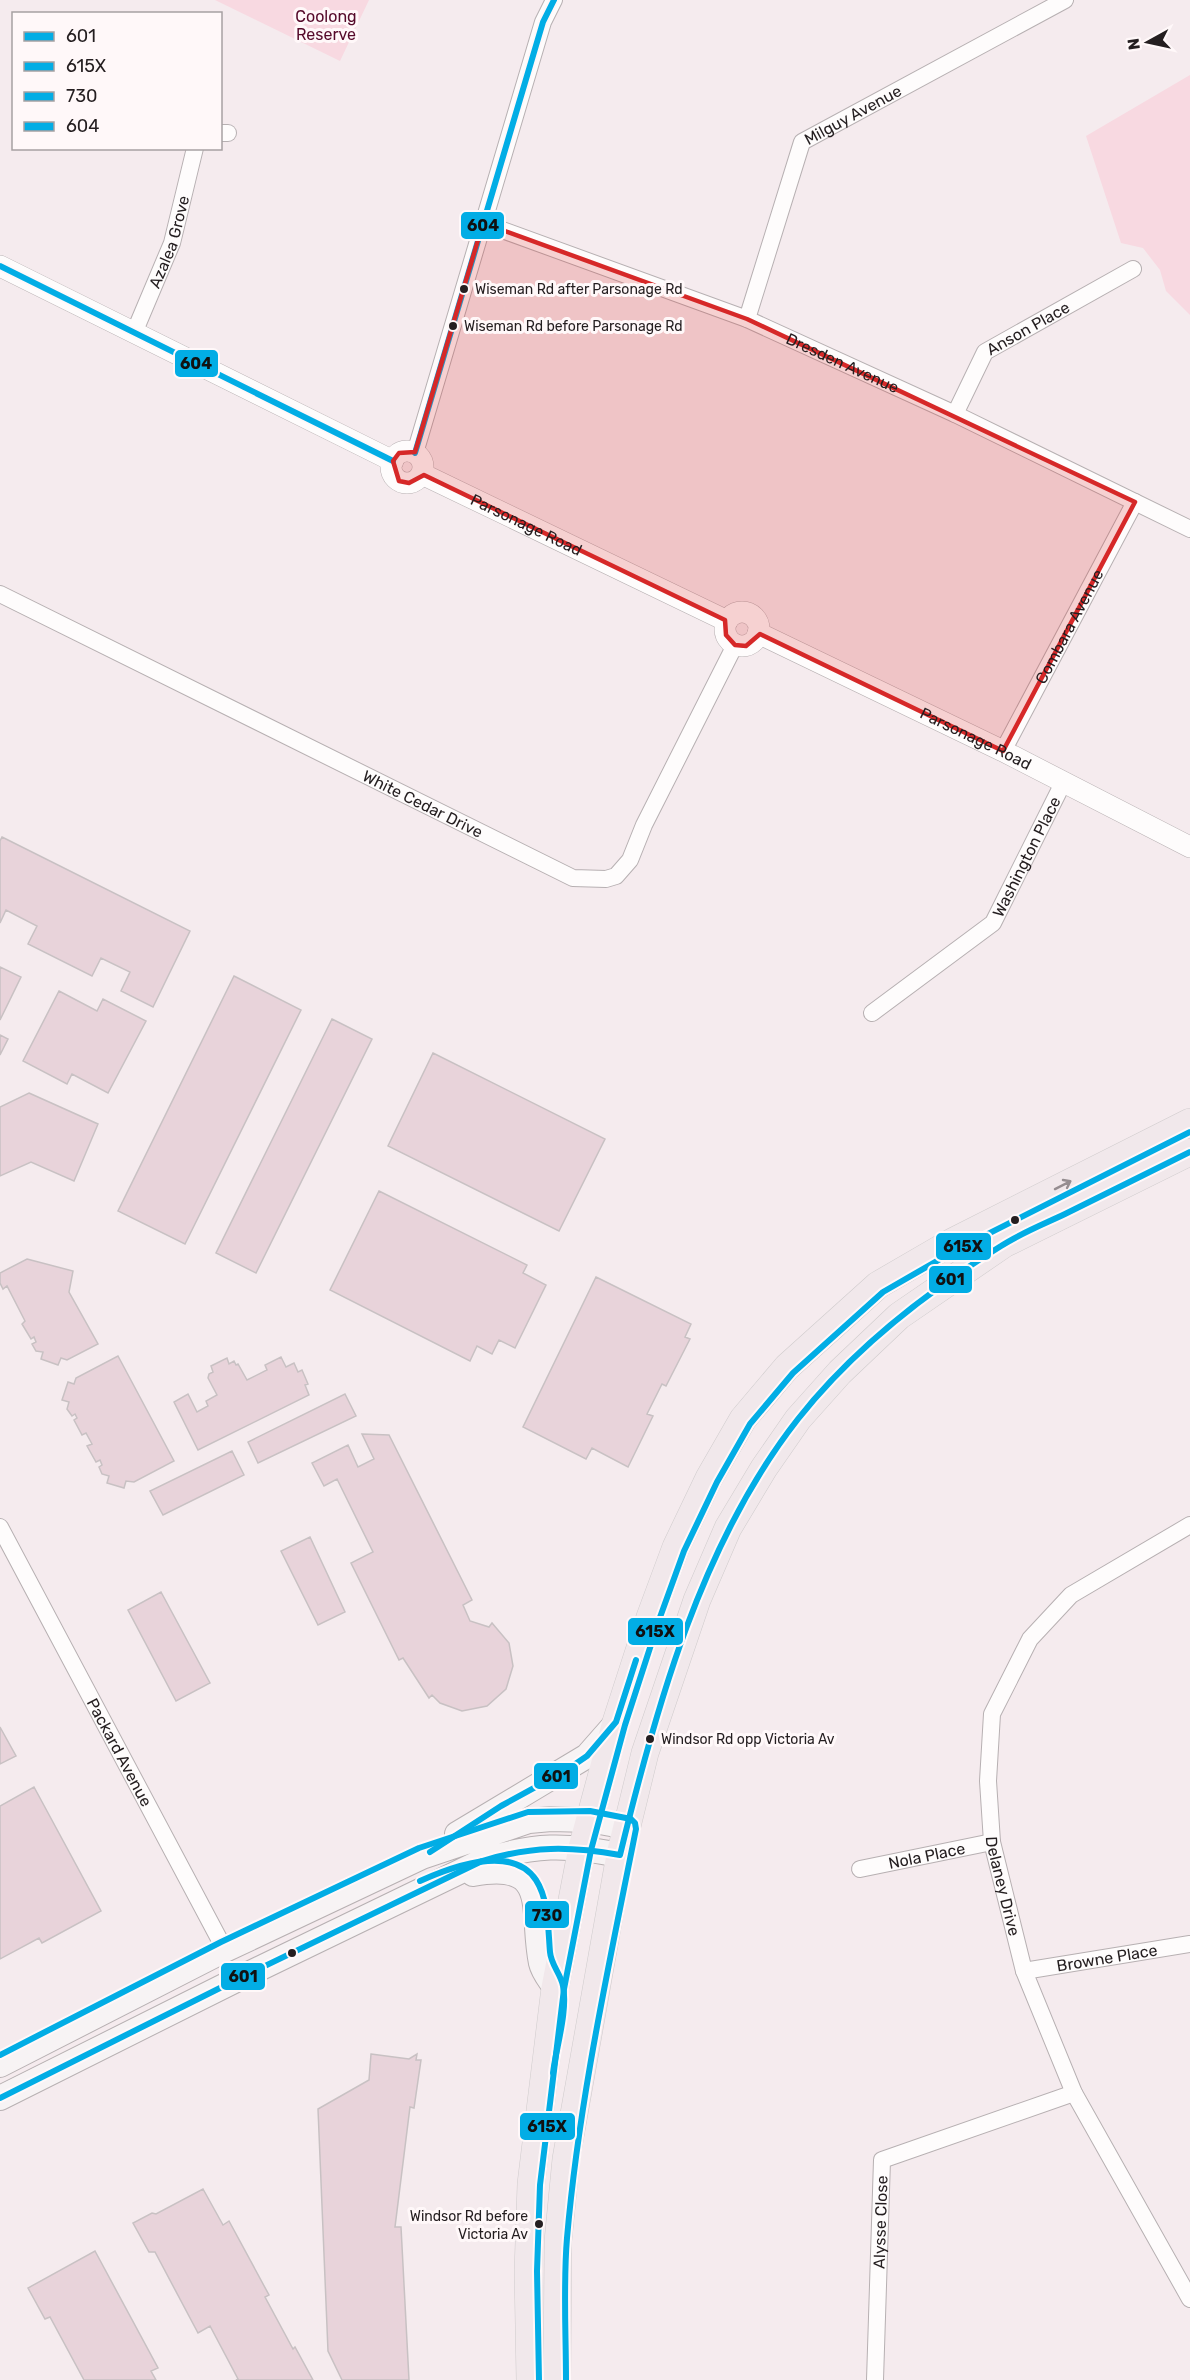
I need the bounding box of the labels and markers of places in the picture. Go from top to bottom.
place label: Wiseman Rd after Parsonage Rd [475,281,683,298]
marker: Wiseman Rd after Parsonage Rd [458,283,470,295]
place label: Wiseman Rd before Parsonage Rd [464,318,683,335]
marker: Wiseman Rd before Parsonage Rd [447,320,459,332]
unlabelled marker [1009,1214,1021,1226]
place label: Windsor Rd opp Victoria Av [661,1731,835,1748]
marker: Windsor Rd opp Victoria Av [644,1733,656,1745]
unlabelled marker [286,1947,298,1959]
place label: Windsor Rd before Victoria Av [410,2208,528,2243]
marker: Windsor Rd before Victoria Av [533,2218,545,2230]

